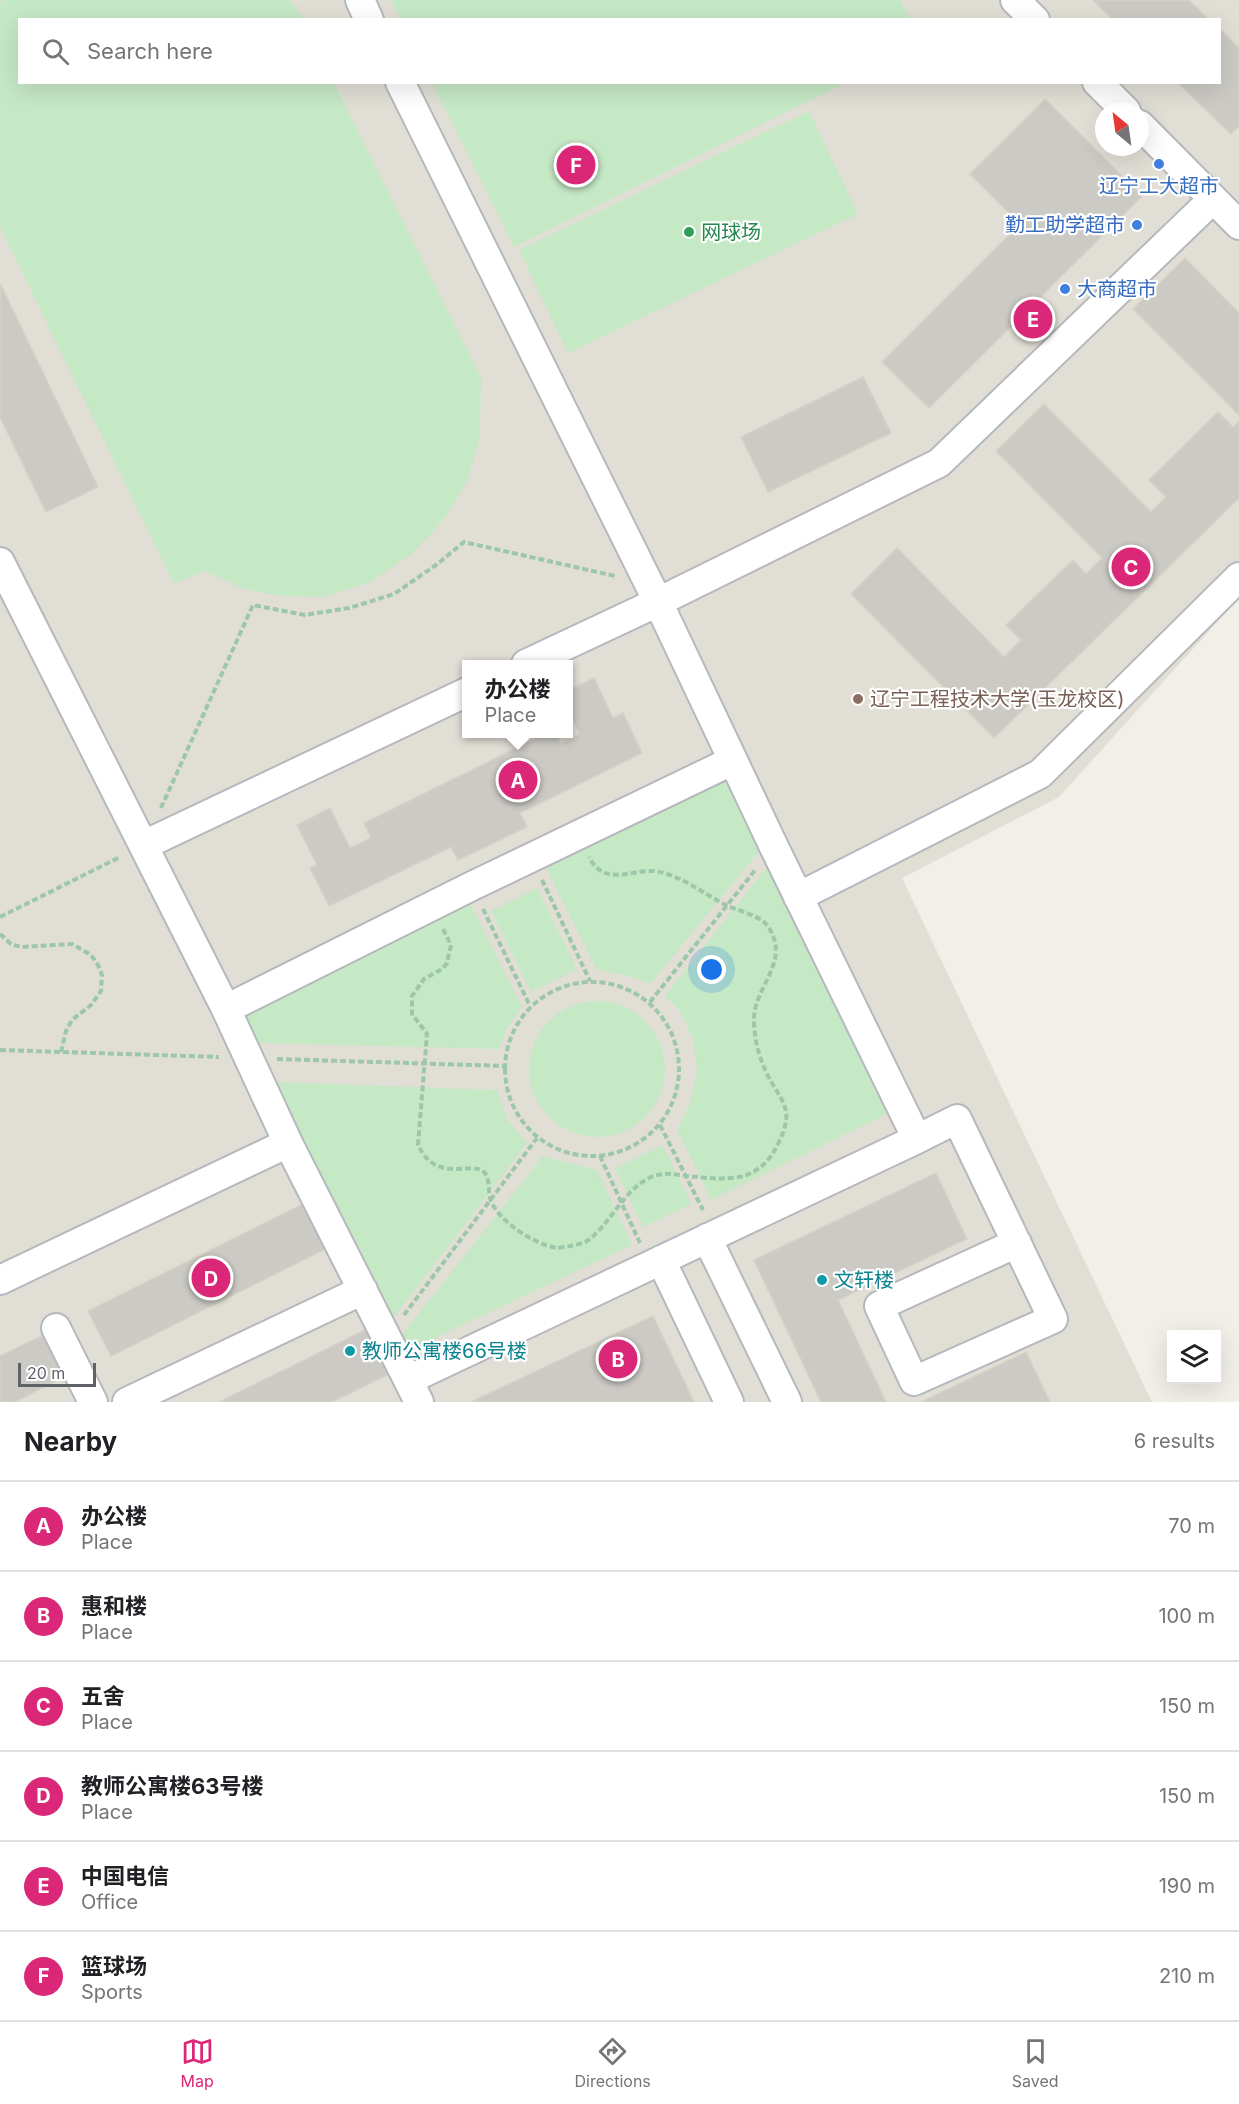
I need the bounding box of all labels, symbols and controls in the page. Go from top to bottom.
search box [18,18,1221,84]
icon: search [39,35,72,68]
text: Search here [87,38,213,64]
north arrow [1095,102,1149,156]
pin: F [556,142,596,188]
marker: 辽宁工大超市 [1152,157,1166,171]
place label: 辽宁工大超市 [1099,174,1219,198]
place label: 勤工助学超市 [1005,213,1125,237]
marker: 勤工助学超市 [1130,218,1144,232]
place label: 网球场 [701,220,761,244]
marker: 网球场 [682,225,696,239]
place label: 大商超市 [1077,277,1157,301]
marker: 大商超市 [1058,282,1072,296]
pin: E [1014,296,1052,342]
pin: C [1112,544,1150,590]
popup [462,660,573,738]
text: 办公楼 [484,676,551,702]
place label: 辽宁工程技术大学(玉龙校区) [870,687,1125,711]
marker: 辽宁工程技术大学(玉龙校区) [851,692,865,706]
text: Place [484,703,536,727]
pin: A [498,758,538,802]
your location [697,955,726,984]
pin: D [192,1256,230,1300]
place label: 文轩楼 [834,1268,894,1292]
marker: 文轩楼 [815,1273,829,1287]
map controls [1167,1330,1221,1384]
button: layers [1167,1330,1221,1384]
pin: B [598,1336,638,1382]
place label: 教师公寓楼66号楼 [362,1339,527,1363]
marker: 教师公寓楼66号楼 [343,1344,357,1358]
scale bar [18,1360,96,1388]
text: 20 m [27,1363,65,1383]
text: Nearby [24,1426,117,1457]
text: 6 results [1134,1429,1215,1453]
text: 办公楼 [81,1503,147,1529]
text: A [36,1514,51,1538]
text: 70 m [1168,1514,1215,1538]
text: Place [81,1530,133,1554]
text: 惠和楼 [81,1593,147,1619]
text: B [37,1604,50,1628]
text: 100 m [1158,1604,1215,1628]
text: Place [81,1620,133,1644]
text: 五舍 [81,1683,125,1709]
text: C [36,1694,51,1718]
text: 150 m [1159,1694,1215,1718]
text: Place [81,1710,133,1734]
text: 教师公寓楼63号楼 [81,1773,264,1799]
text: D [36,1784,51,1808]
text: 150 m [1159,1784,1215,1808]
text: Place [81,1800,133,1824]
text: 中国电信 [81,1863,169,1889]
text: E [37,1874,50,1898]
text: 190 m [1159,1874,1215,1898]
text: Office [81,1890,138,1914]
text: 篮球场 [81,1953,147,1979]
text: F [38,1964,49,1988]
text: 210 m [1159,1964,1215,1988]
text: Sports [81,1980,143,2004]
tab: Map [180,2035,214,2091]
tab: Directions [575,2035,651,2091]
tab: Saved [1012,2035,1059,2091]

